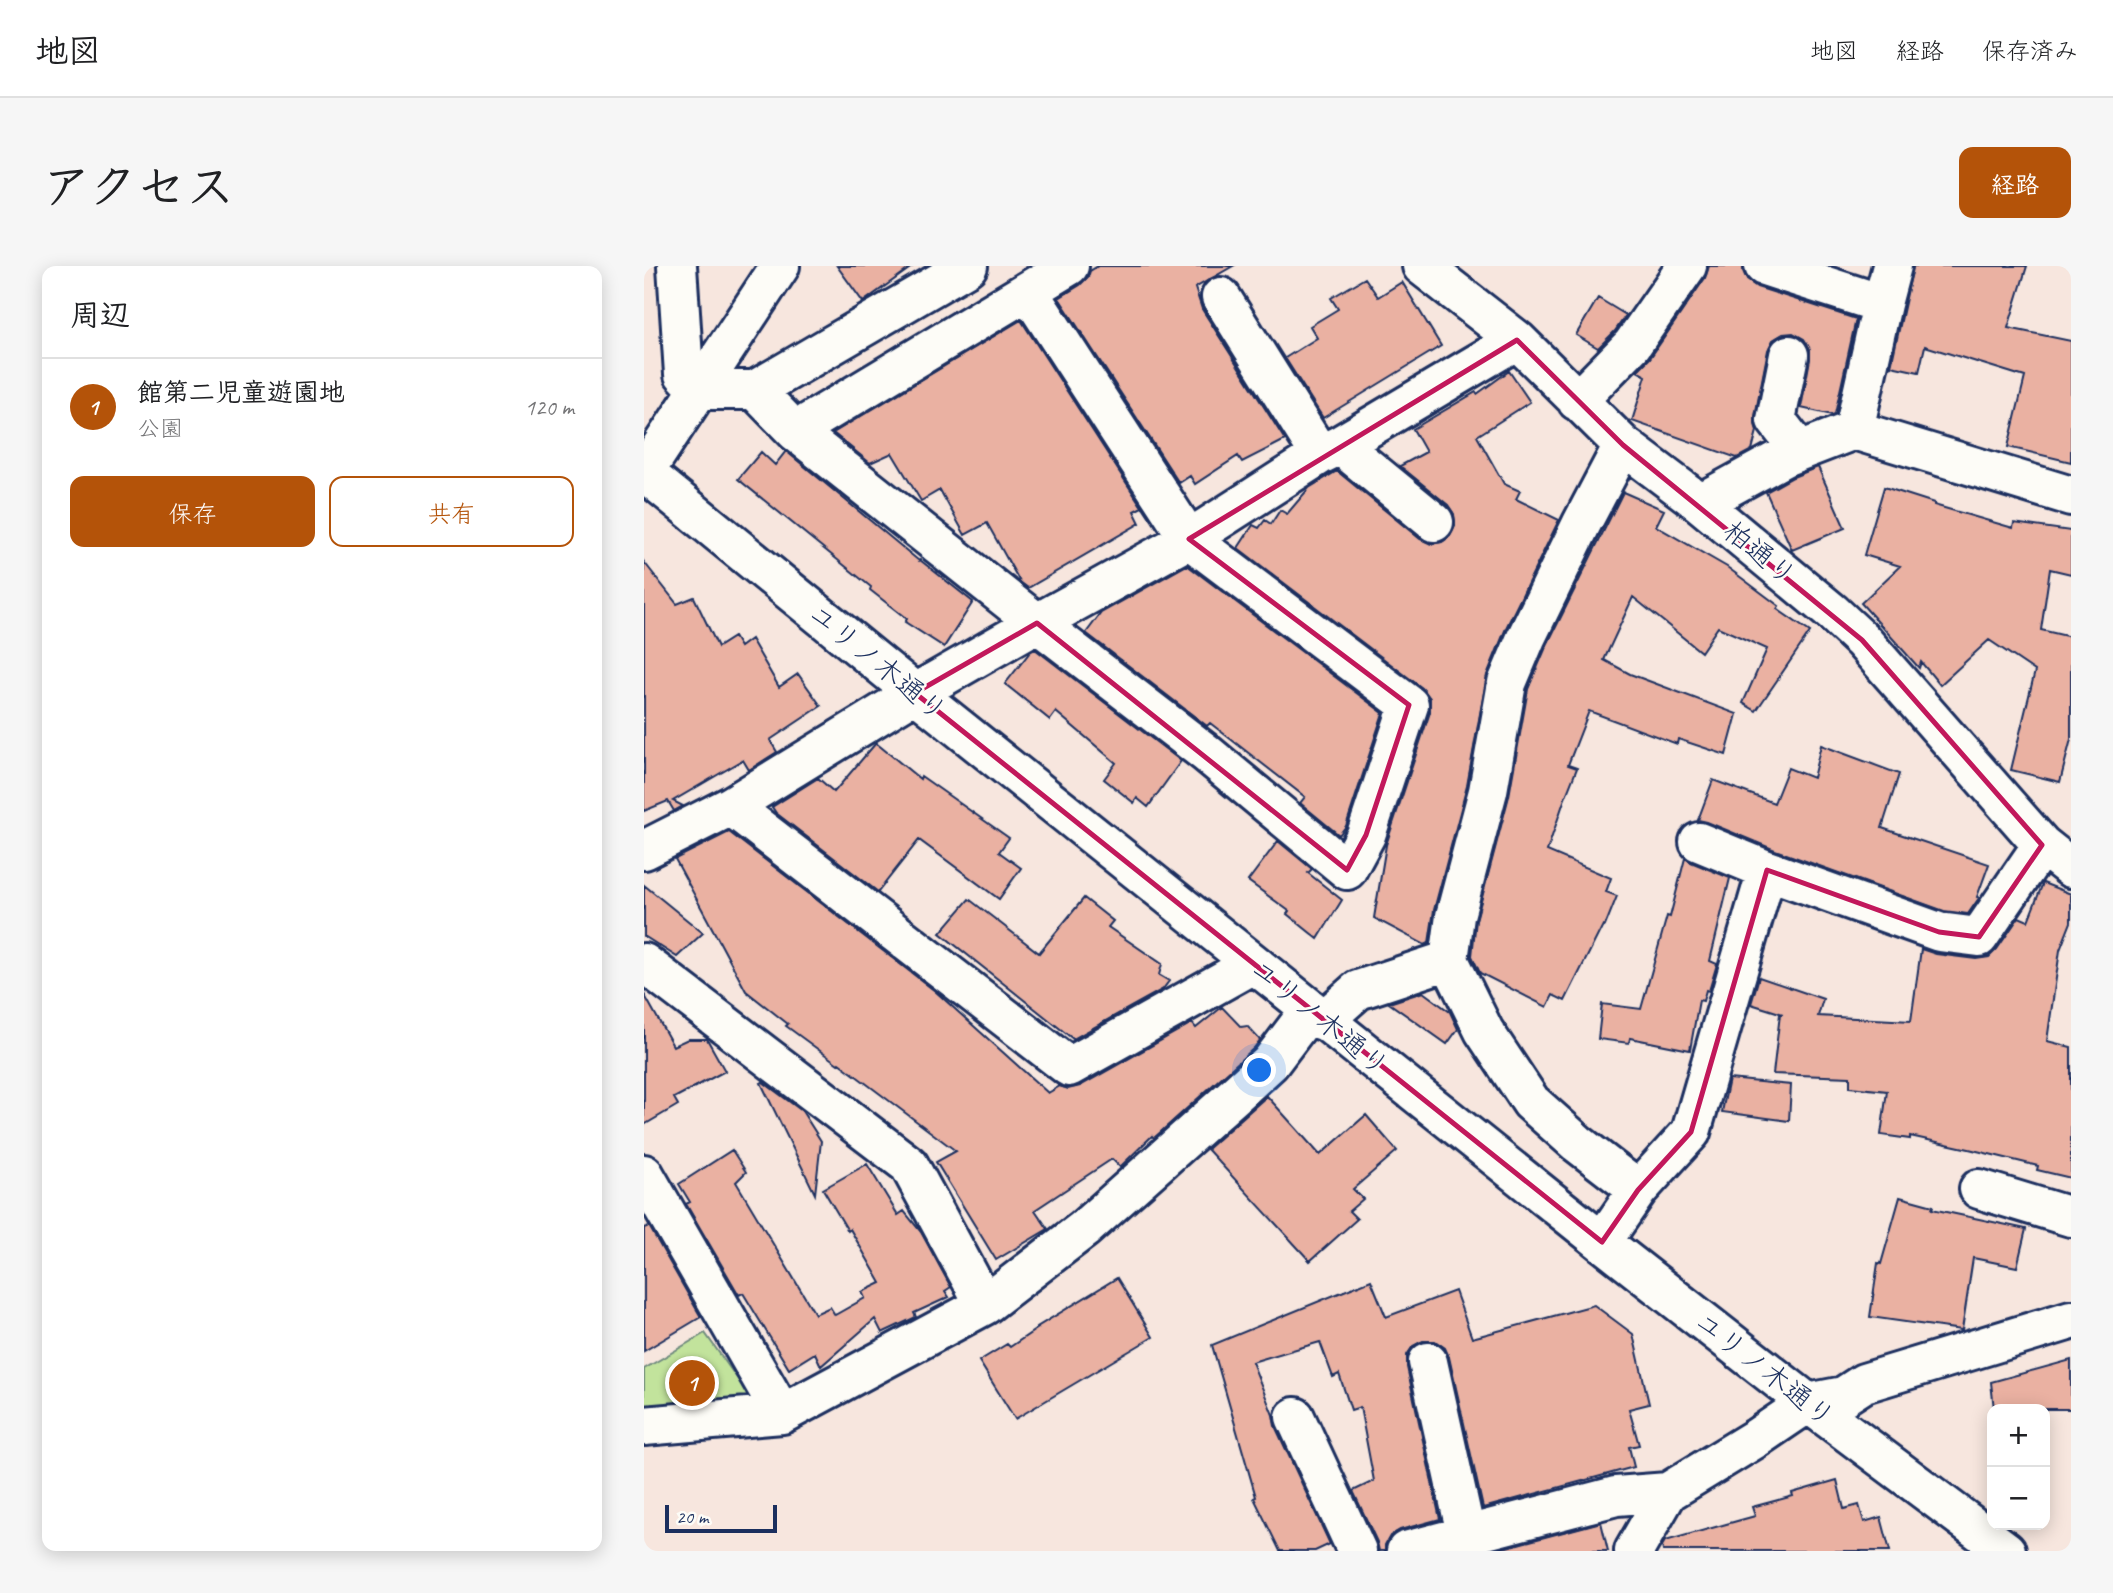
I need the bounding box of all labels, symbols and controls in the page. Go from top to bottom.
text: 地図 [35,30,101,72]
text: 地図 [1810,36,1858,66]
text: 経路 [1896,36,1944,66]
text: 保存済み [1982,36,2078,66]
button: 経路 [1959,147,2071,218]
text: アクセス [42,156,235,218]
text: 周辺 [70,296,130,334]
text: 館第二児童遊園地 [137,376,345,409]
text: 1 [88,393,98,422]
text: 120 m [525,393,574,422]
text: 公園 [137,414,183,443]
button: 保存 [70,476,315,547]
button: 共有 [329,476,574,547]
street label: 柏通り [1716,513,1804,593]
street label: ユリノ木通り [802,596,954,728]
street label: ユリノ木通り [1244,951,1396,1083]
your location [1242,1053,1276,1087]
street label: ユリノ木通り [1688,1303,1842,1435]
pin: 1 [669,1357,715,1409]
map controls [1987,1404,2050,1530]
button: + [1987,1404,2050,1467]
button: − [1987,1467,2050,1530]
scale bar [665,1502,777,1534]
text: 20 m [676,1505,708,1529]

